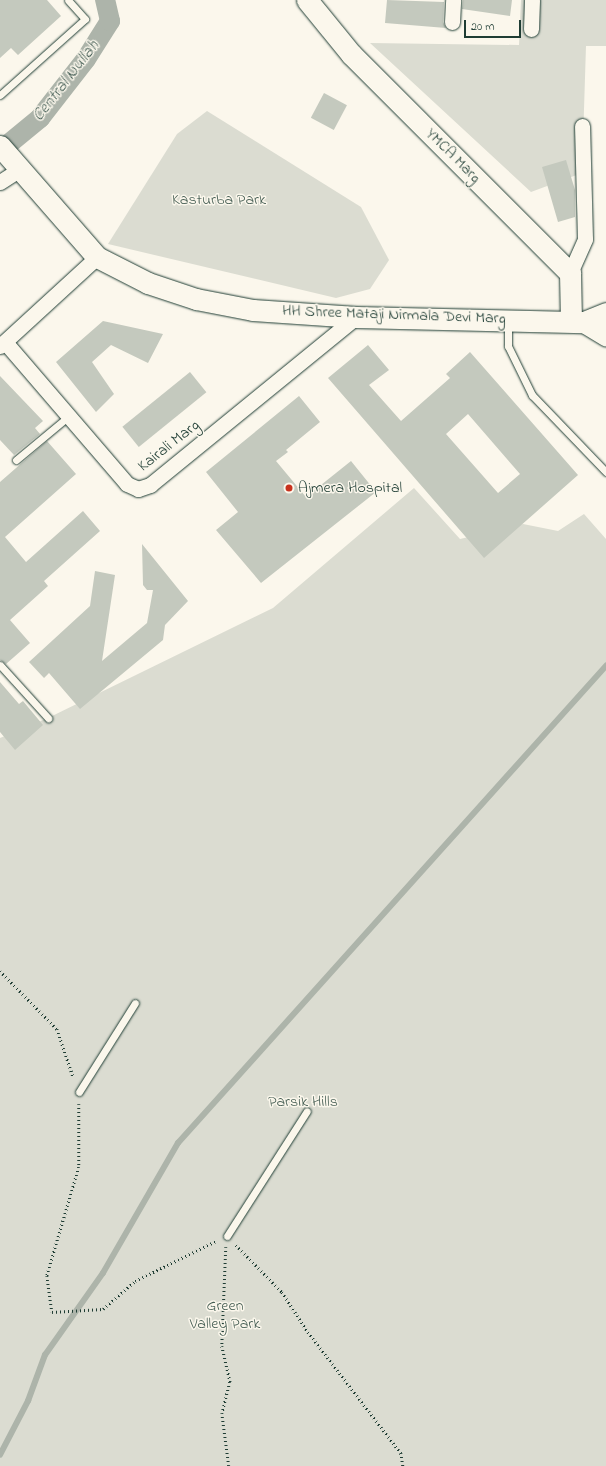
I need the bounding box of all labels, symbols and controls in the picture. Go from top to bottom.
scale bar [466,12,523,38]
text: 20 m [471,18,494,36]
water label: Central Nullah [28,37,104,125]
street label: YMCA Marg [421,124,485,188]
park label: Kasturba Park [172,190,266,210]
street label: HH Shree Mataji Nirmala Devi Marg [282,302,506,328]
street label: Kairali Marg [134,416,204,476]
place label: Ajmera Hospital [298,478,402,498]
marker: Ajmera Hospital [283,482,295,494]
park label: Parsik Hills [268,1092,338,1112]
park label: Green Valley Park [190,1296,260,1334]

